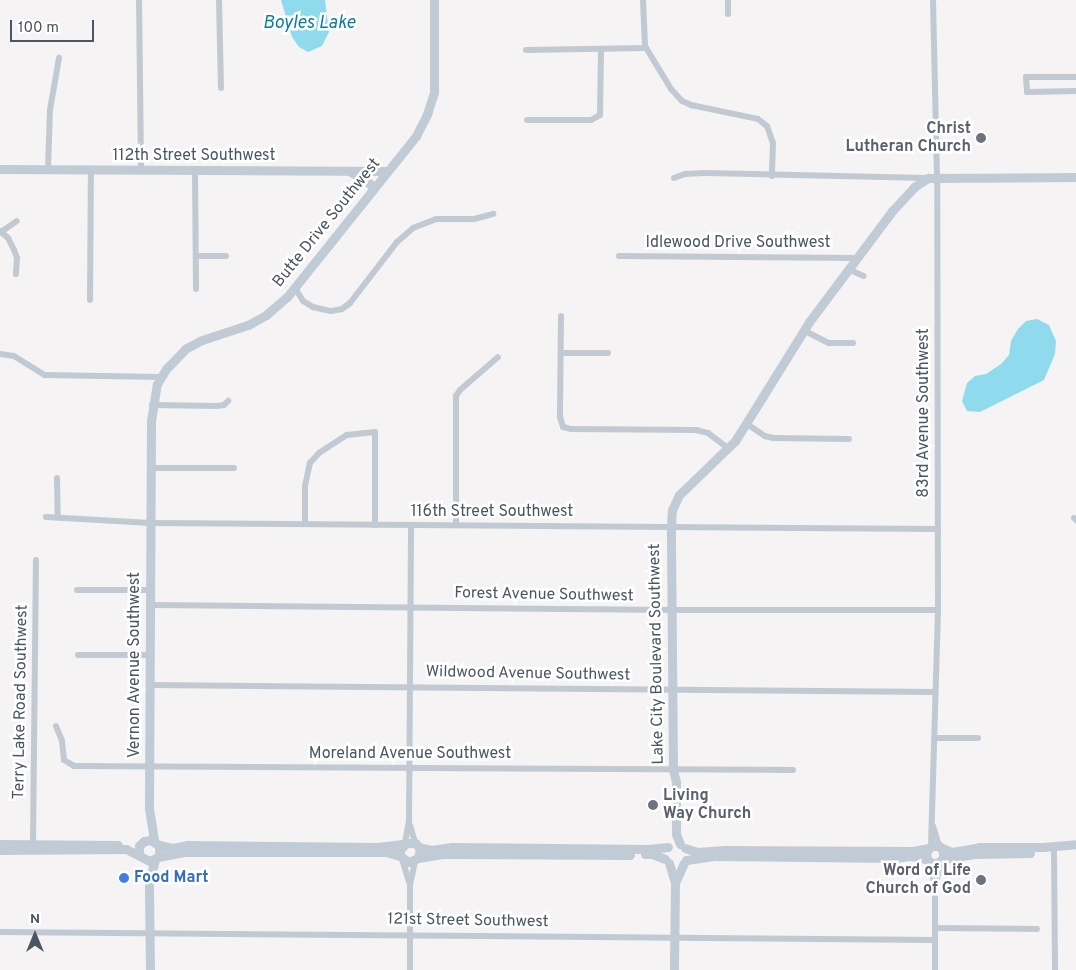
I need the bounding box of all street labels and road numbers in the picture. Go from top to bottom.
street label: 112th Street Southwest [113,146,275,166]
street label: Butte Drive Southwest [269,155,385,291]
street label: Idlewood Drive Southwest [645,233,831,253]
street label: 83rd Avenue Southwest [914,328,934,498]
street label: 116th Street Southwest [411,502,573,522]
street label: Lake City Boulevard Southwest [645,543,669,765]
street label: Vernon Avenue Southwest [125,572,145,758]
street label: Forest Avenue Southwest [454,584,634,606]
street label: Terry Lake Road Southwest [10,604,32,800]
street label: Wildwood Avenue Southwest [425,663,631,685]
street label: Moreland Avenue Southwest [308,744,512,764]
street label: 121st Street Southwest [387,910,549,932]

